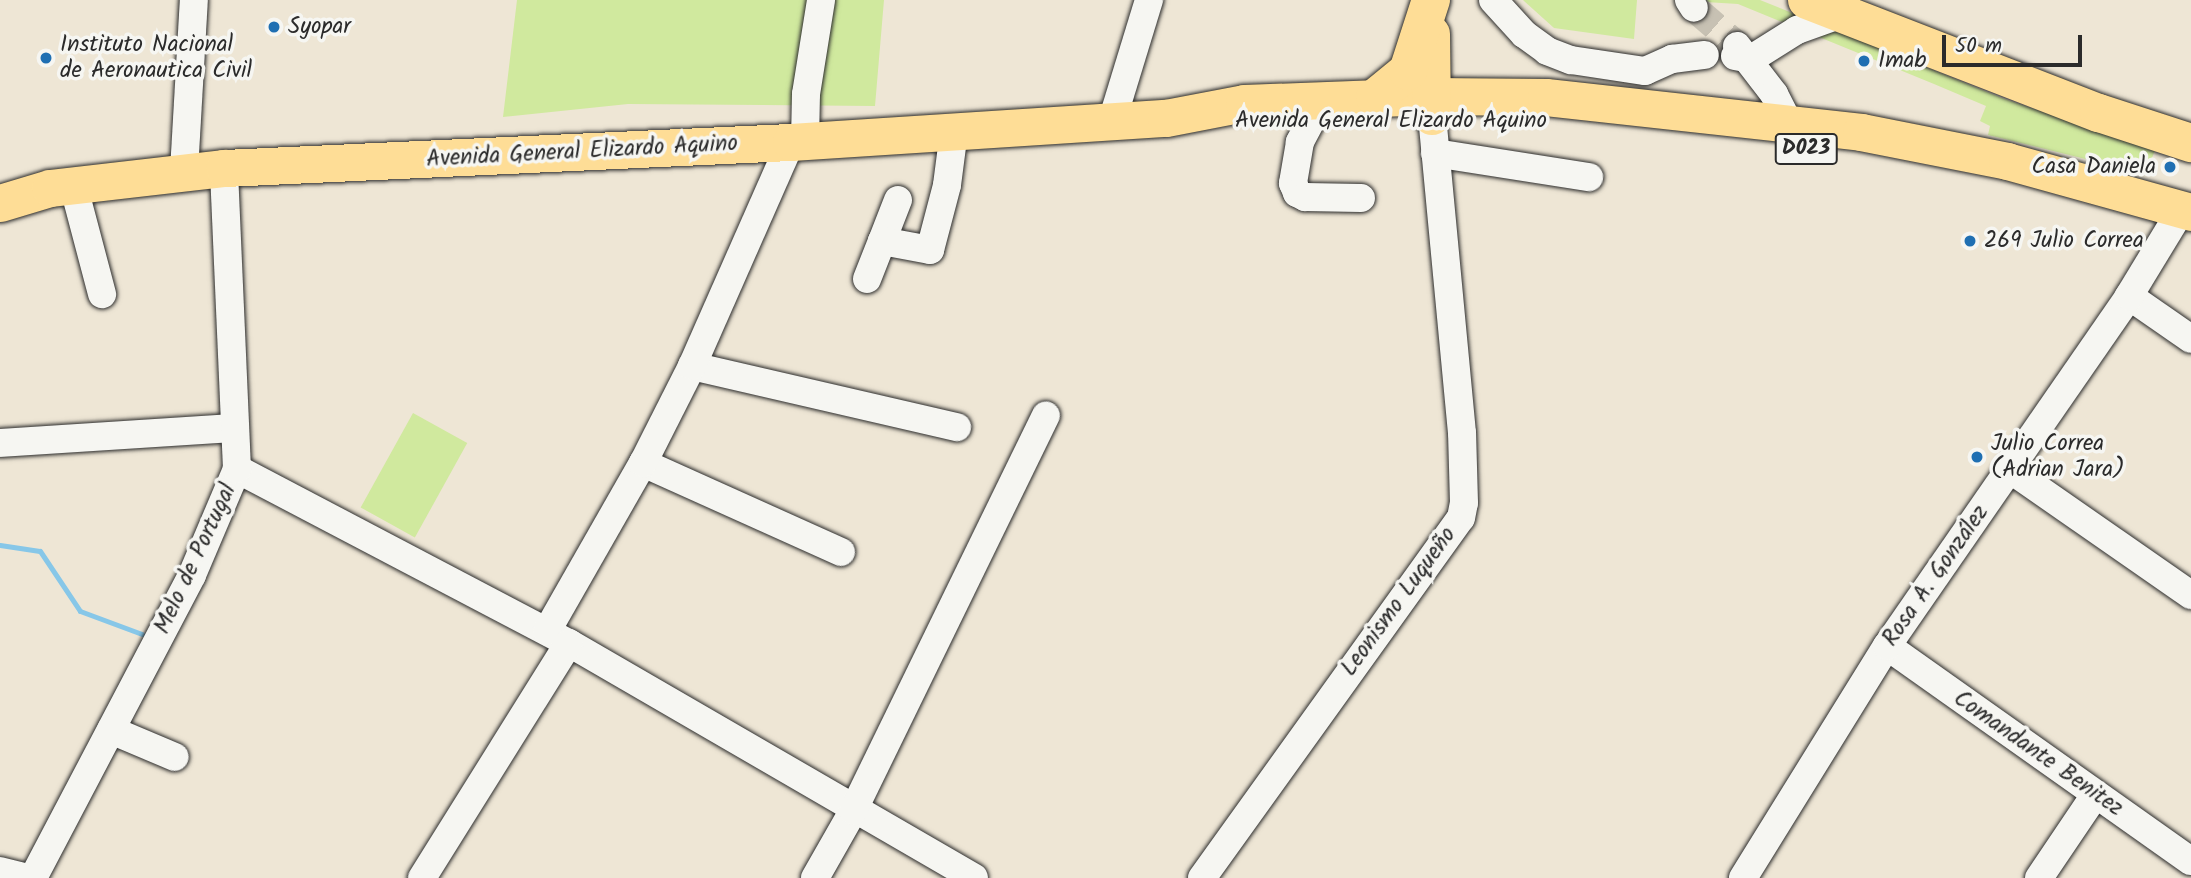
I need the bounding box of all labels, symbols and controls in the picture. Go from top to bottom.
place label: Syopar [288,13,351,41]
marker: Syopar [266,19,282,35]
scale bar [1946,21,2086,65]
text: 50 m [1955,30,2002,63]
place label: Instituto Nacional de Aeronautica Civil [60,31,252,85]
place label: Imab [1878,47,1926,75]
marker: Instituto Nacional de Aeronautica Civil [38,50,54,66]
marker: Imab [1856,53,1872,69]
street label: Avenida General Elizardo Aquino [1235,107,1547,135]
street label: Avenida General Elizardo Aquino [426,130,738,174]
road number: D023 [1774,132,1838,166]
place label: Casa Daniela [2032,153,2156,181]
marker: Casa Daniela [2162,159,2178,175]
place label: 269 Julio Correa [1984,227,2144,255]
marker: 269 Julio Correa [1962,233,1978,249]
place label: Julio Correa (Adrian Jara) [1991,430,2125,484]
marker: Julio Correa (Adrian Jara) [1969,449,1985,465]
street label: Melo de Portugal [149,479,243,639]
street label: Rosa A. González [1877,500,1995,652]
street label: Leonismo Luqueño [1336,522,1462,682]
street label: Comandante Benitez [1948,685,2128,823]

